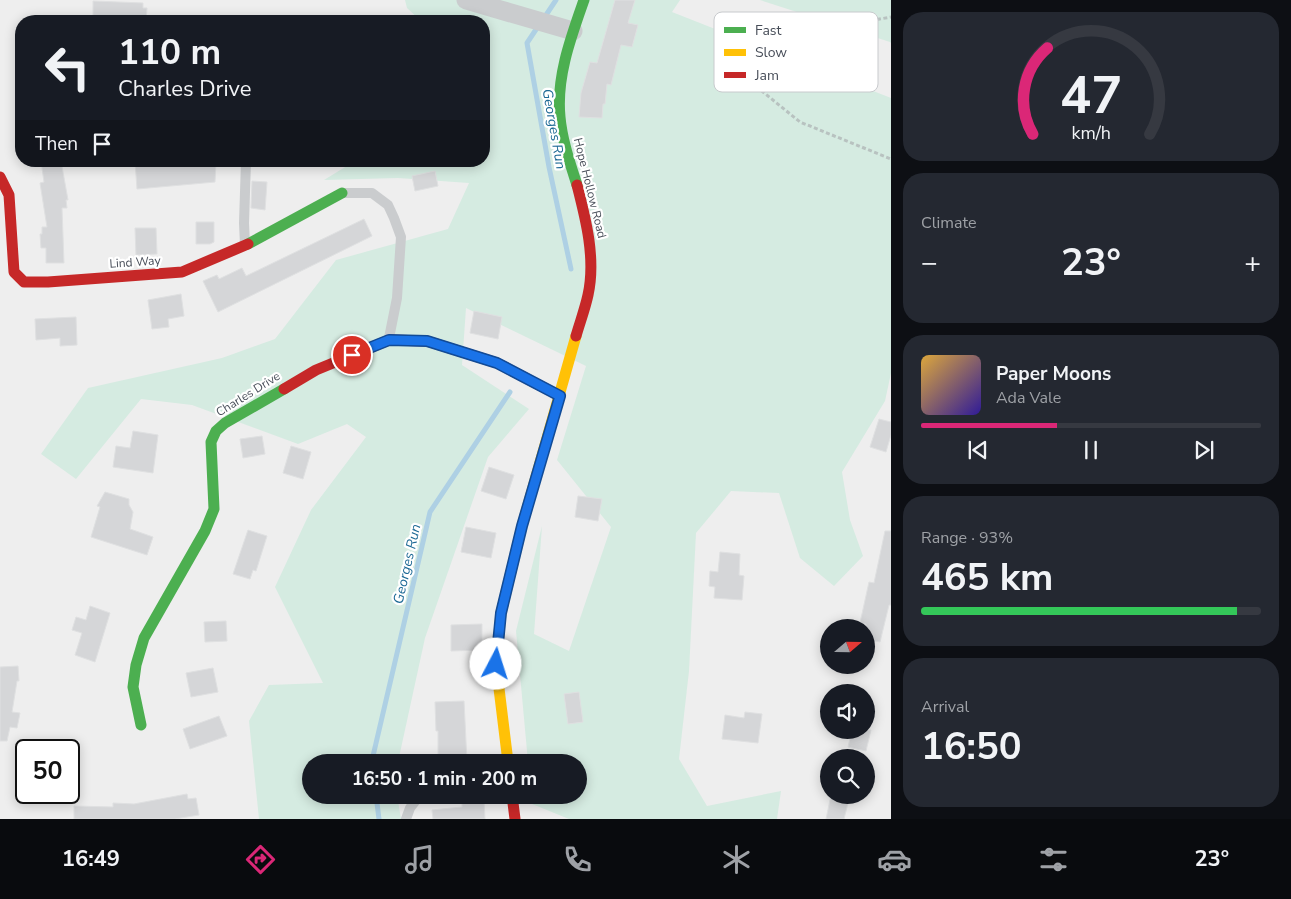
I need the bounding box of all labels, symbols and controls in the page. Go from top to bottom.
legend [714,12,878,92]
text: Fast [755,21,781,40]
text: 110 m [118,29,221,76]
icon: left [35,35,100,100]
text: Slow [755,43,787,62]
text: 47 [1060,60,1122,131]
text: Jam [754,66,779,85]
text: Charles Drive [118,74,251,104]
water label: Georges Run [538,87,570,171]
text: km/h [1071,121,1111,145]
icon: arrive [88,130,116,158]
text: Then [35,131,78,157]
street label: Hope Hollow Road [570,136,610,240]
text: Climate [921,212,976,234]
text: 23° [1061,237,1121,288]
text: − [921,244,938,282]
text: + [1244,244,1261,282]
street label: Lind Way [109,252,162,272]
pin [331,334,373,376]
icon: arrive [338,341,366,369]
text: Paper Moons [996,361,1111,387]
street label: Charles Drive [213,368,283,420]
text: Ada Vale [996,387,1061,409]
icon: previous [964,436,992,464]
icon: pause [1077,436,1105,464]
icon: next [1190,436,1218,464]
water label: Georges Run [389,522,425,606]
text: Range · 93% [921,527,1013,549]
text: 465 km [921,552,1053,603]
north arrow [820,619,875,674]
map controls [820,619,875,804]
position arrow [469,637,521,689]
button: sound [820,684,875,739]
text: Arrival [921,696,969,718]
text: 16:50 [921,721,1022,772]
speed limit sign: 50 [15,739,80,804]
button: search [820,749,875,804]
text: 16:50 · 1 min · 200 m [352,766,537,792]
icon: directions [243,842,278,877]
icon: music [402,842,437,877]
icon: phone [560,842,595,877]
icon: climate [719,842,754,877]
icon: car [877,842,912,877]
icon: filters [1036,842,1071,877]
text: 16:49 [62,844,120,874]
text: 23° [1194,844,1229,874]

